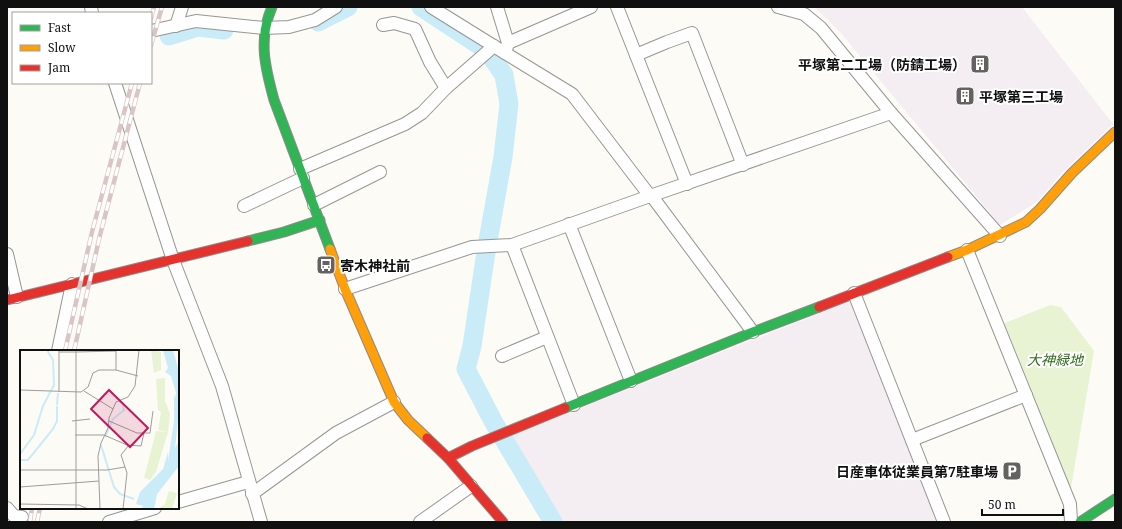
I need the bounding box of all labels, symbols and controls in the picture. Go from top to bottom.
legend [12,12,152,84]
text: Fast [48,19,71,36]
text: Slow [48,39,76,56]
building icon: 平塚第二工場（防錆工場） [969,53,991,75]
place label: 平塚第二工場（防錆工場） [798,55,966,74]
text: Jam [47,59,70,76]
building icon: 平塚第三工場 [954,85,976,107]
place label: 平塚第三工場 [979,87,1063,106]
bus stop icon: 寄木神社前 [315,254,337,276]
place label: 寄木神社前 [340,256,410,275]
inset map [20,350,179,509]
park label: 大神緑地 [1027,350,1085,369]
parking icon: 日産車体従業員第7駐車場 [1001,460,1023,482]
place label: 日産車体従業員第7駐車場 [836,462,998,481]
scale bar [982,491,1063,517]
text: 50 m [988,496,1016,513]

